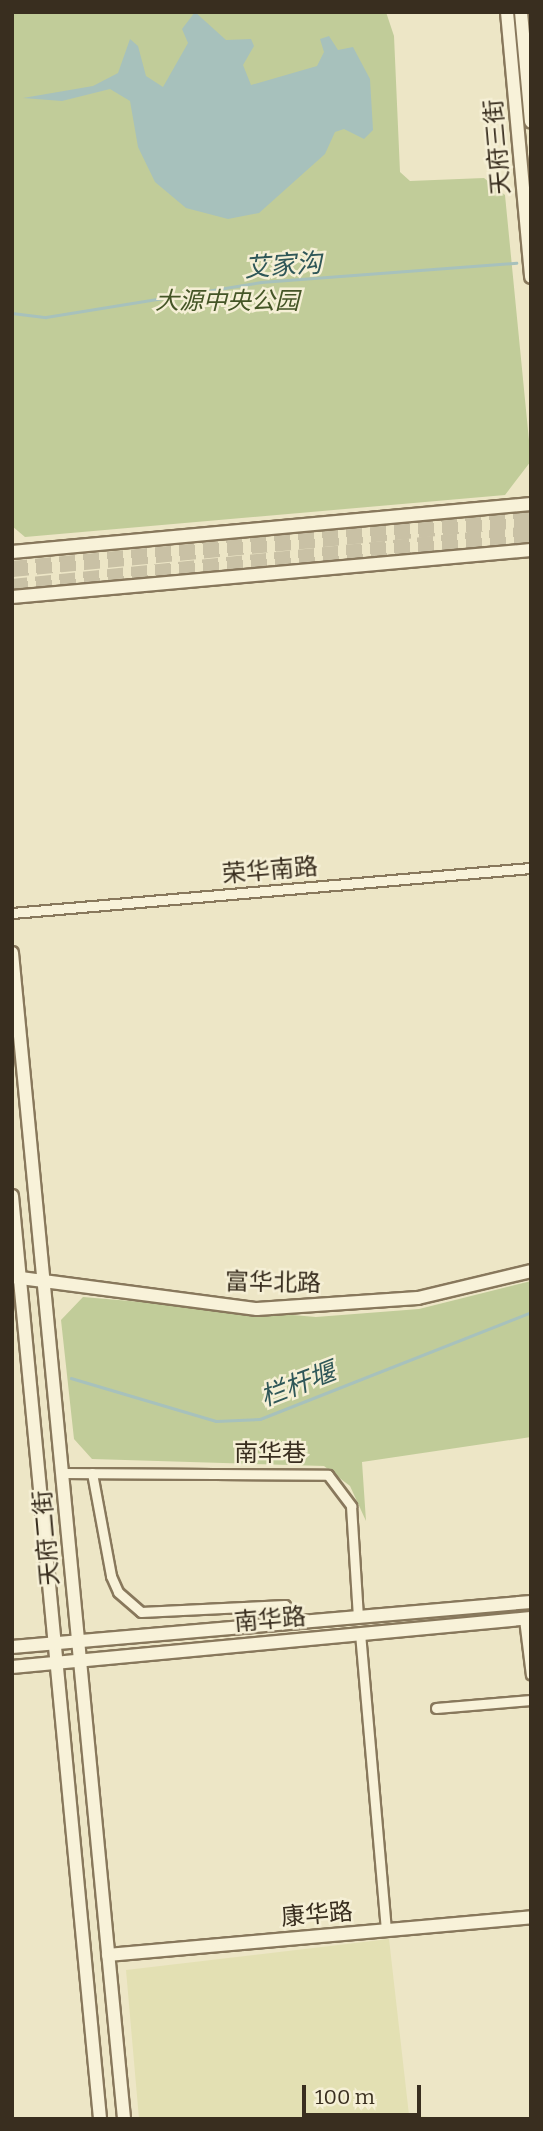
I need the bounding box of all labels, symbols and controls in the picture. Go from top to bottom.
street label: 天府三街 [479,98,517,196]
water label: 艾家沟 [243,248,323,284]
park label: 大源中央公园 [155,288,299,316]
street label: 荣华南路 [221,852,319,890]
street label: 富华北路 [225,1268,321,1298]
water label: 栏杆堰 [256,1356,340,1414]
street label: 南华巷 [234,1440,306,1468]
street label: 天府二街 [28,1489,66,1587]
street label: 南华路 [233,1603,307,1637]
street label: 康华路 [280,1898,354,1932]
scale bar [305,2072,424,2116]
text: 100 m [315,2084,375,2110]

